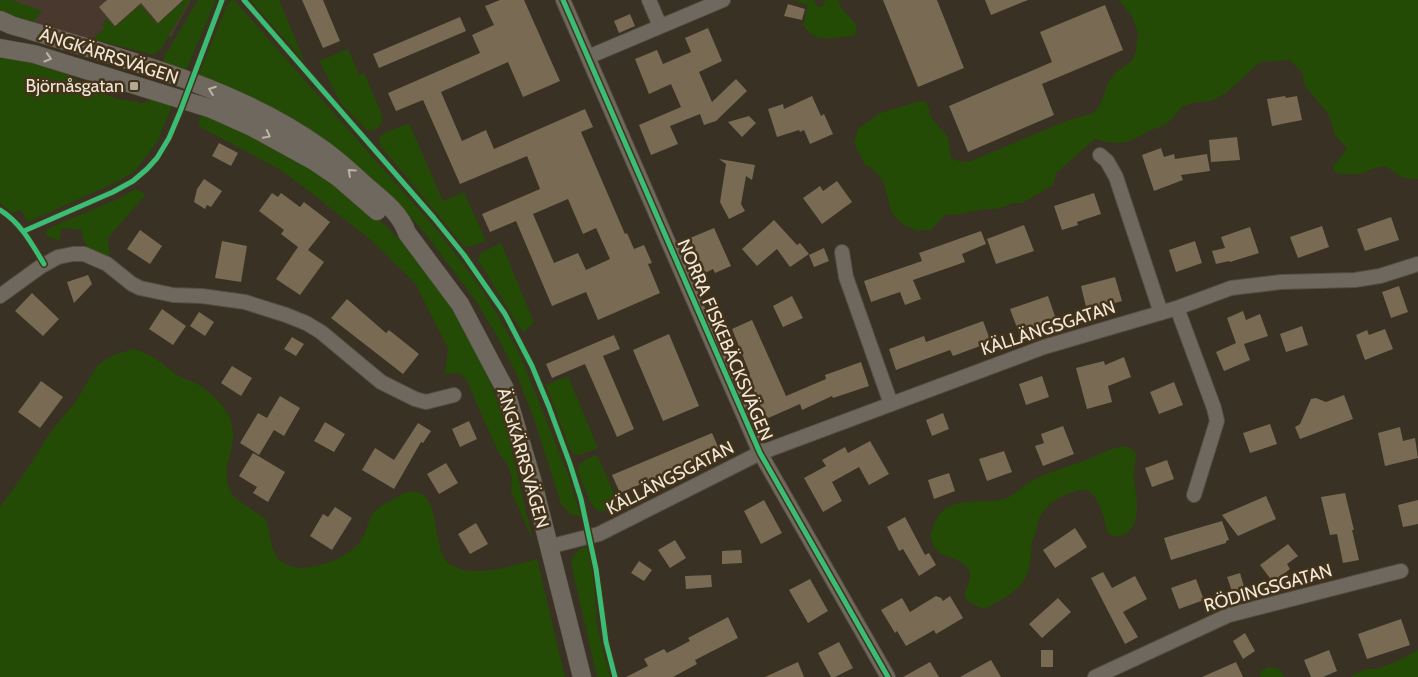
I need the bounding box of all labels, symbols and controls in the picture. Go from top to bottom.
street label: ÄNGKÄRRSVÄGEN [37,23,181,89]
one-way arrow [43,53,51,63]
place label: Björnåsgatan [26,75,124,97]
marker: Björnåsgatan [128,80,140,92]
one-way arrow [208,86,217,96]
one-way arrow [262,129,271,139]
one-way arrow [348,169,357,178]
street label: NORRA FISKEBÄCKSVÄGEN [672,236,778,444]
street label: KÄLLÄNGSGATAN [978,296,1118,360]
street label: ÄNGKÄRRSVÄGEN [492,385,554,531]
street label: KÄLLÄNGSGATAN [603,436,737,520]
street label: RÖDINGSGATAN [1201,559,1335,617]

